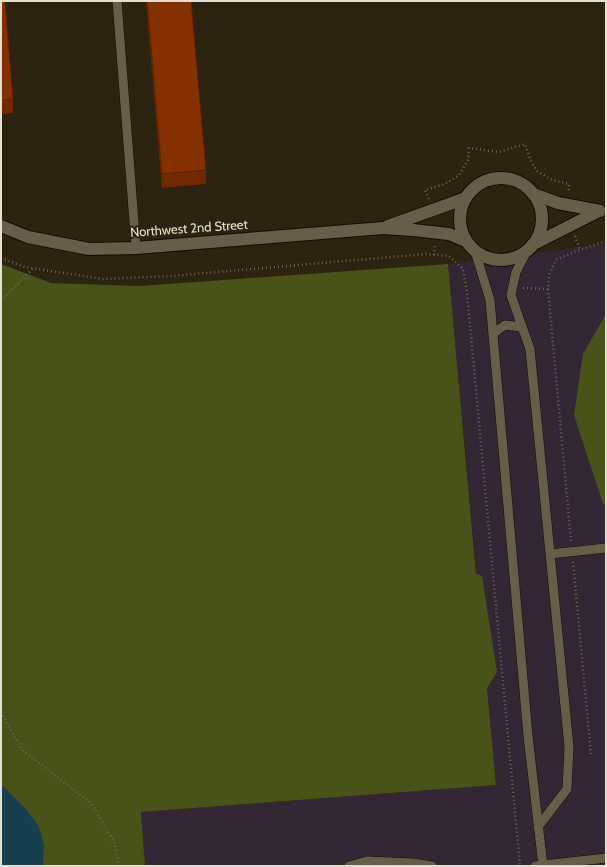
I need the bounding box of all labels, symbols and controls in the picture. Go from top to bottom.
street label: Northwest 2nd Street [130,217,248,241]

